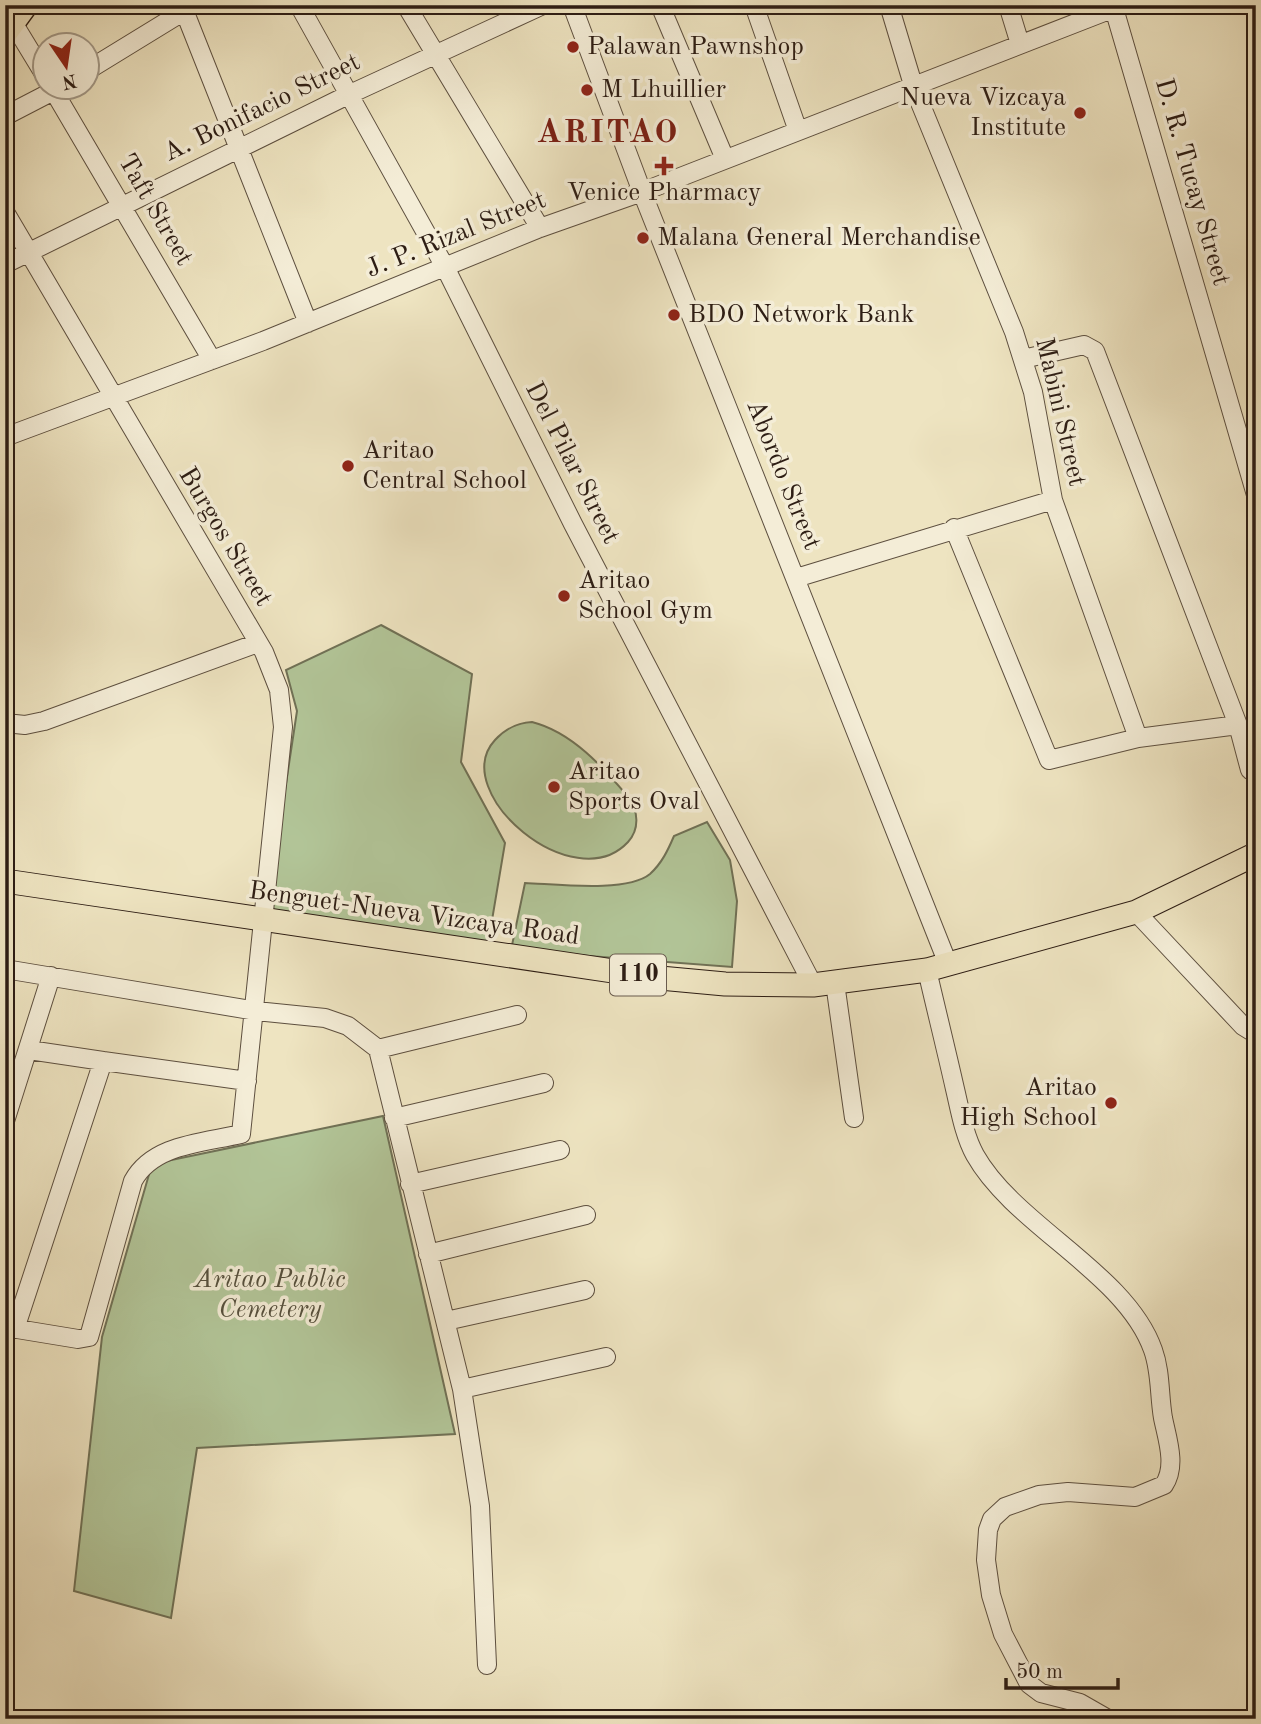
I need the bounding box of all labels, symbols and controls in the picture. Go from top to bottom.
north arrow [32,32,102,102]
place label: Palawan Pawnshop [587,34,804,60]
marker: Palawan Pawnshop [565,39,581,55]
street label: A. Bonifacio Street [160,49,364,167]
text: N [60,69,78,91]
street label: D. R. Tucay Street [1150,75,1234,289]
place label: M Lhuillier [601,77,727,103]
marker: M Lhuillier [579,82,595,98]
place label: Nueva Vizcaya Institute [900,85,1066,141]
marker: Nueva Vizcaya Institute [1072,105,1088,121]
district label: ARITAO [536,117,680,150]
street label: Taft Street [113,150,197,270]
marker: Venice Pharmacy [656,158,672,174]
place label: Venice Pharmacy [566,180,762,206]
street label: J. P. Rizal Street [362,187,550,283]
place label: Malana General Merchandise [657,225,981,251]
marker: Malana General Merchandise [635,230,651,246]
place label: BDO Network Bank [688,302,914,328]
marker: BDO Network Bank [666,307,682,323]
street label: Mabini Street [1030,335,1090,489]
street label: Del Pilar Street [520,378,624,548]
street label: Abordo Street [741,396,825,554]
place label: Aritao Central School [362,438,527,494]
marker: Aritao Central School [340,458,356,474]
street label: Burgos Street [173,463,277,611]
place label: Aritao School Gym [578,568,713,624]
marker: Aritao School Gym [556,588,572,604]
place label: Aritao Sports Oval [568,759,700,815]
marker: Aritao Sports Oval [546,779,562,795]
street label: Benguet-Nueva Vizcaya Road [247,878,581,950]
road number: 110 [610,954,666,995]
place label: Aritao High School [960,1075,1097,1131]
marker: Aritao High School [1103,1095,1119,1111]
park label: Aritao Public Cemetery [192,1267,346,1323]
scale bar [1006,1647,1118,1691]
text: 50 m [1016,1662,1063,1683]

